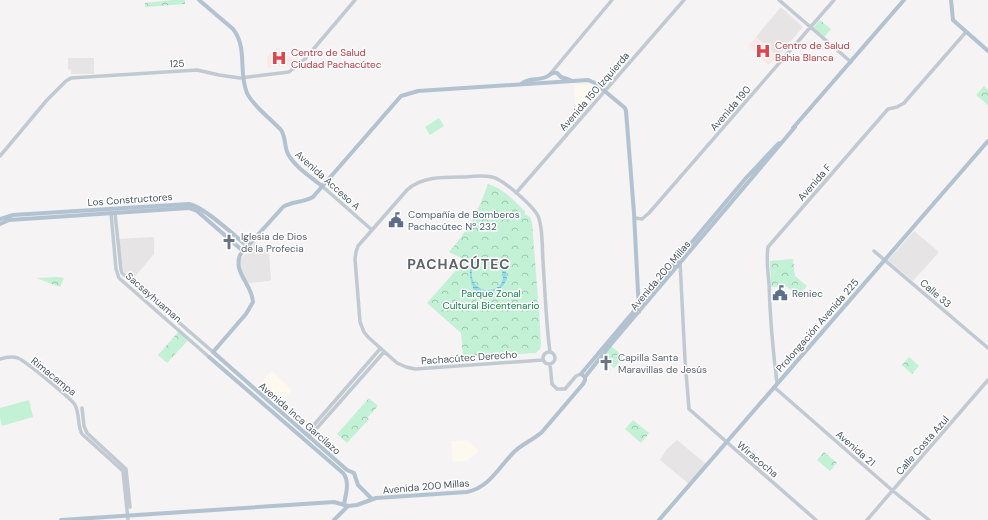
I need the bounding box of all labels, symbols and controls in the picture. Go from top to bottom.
place label: Centro de Salud Bahia Blanca [775,39,850,64]
hospital icon: Centro de Salud Bahia Blanca [754,42,772,60]
place label: Centro de Salud Ciudad Pachacútec [291,46,382,71]
hospital icon: Centro de Salud Ciudad Pachacútec [270,49,288,67]
street label: Avenida 150 Izquierda [557,49,632,133]
street label: 125 [169,57,185,70]
street label: Avenida 190 [707,83,754,134]
street label: Avenida Acceso A [292,148,363,213]
street label: Avenida F [795,161,834,203]
street label: Los Constructores [87,190,173,209]
place label: Compañía de Bomberos Pachacútec Nº 232 [408,208,520,233]
public building icon: Compañía de Bomberos Pachacútec Nº 232 [387,211,405,229]
place label: Iglesia de Dios de la Profecia [241,230,307,255]
church icon: Iglesia de Dios de la Profecia [220,233,238,251]
street label: Avenida 200 Millas [627,238,693,313]
district label: PACHACÚTEC [407,255,511,273]
street label: Sacsayhuaman [123,270,184,325]
street label: Prolongación Avenida 225 [773,276,862,375]
street label: Calle 33 [917,276,954,311]
public building icon: Reniec [771,284,789,302]
park label: Parque Zonal Cultural Bicentenario [442,287,540,312]
place label: Reniec [792,287,823,300]
street label: Pachacútec Derecho [421,348,518,367]
place label: Capilla Santa Maravillas de Jesús [618,351,707,376]
street label: Rimacampa [28,354,79,399]
church icon: Capilla Santa Maravillas de Jesús [597,354,615,372]
street label: Avenida Inca Garcilazo [256,379,343,457]
street label: Calle Costa Azul [893,413,952,478]
street label: Avenida 21 [833,428,878,469]
street label: Wiracocha [734,438,781,480]
street label: Avenida 200 Millas [382,476,470,497]

